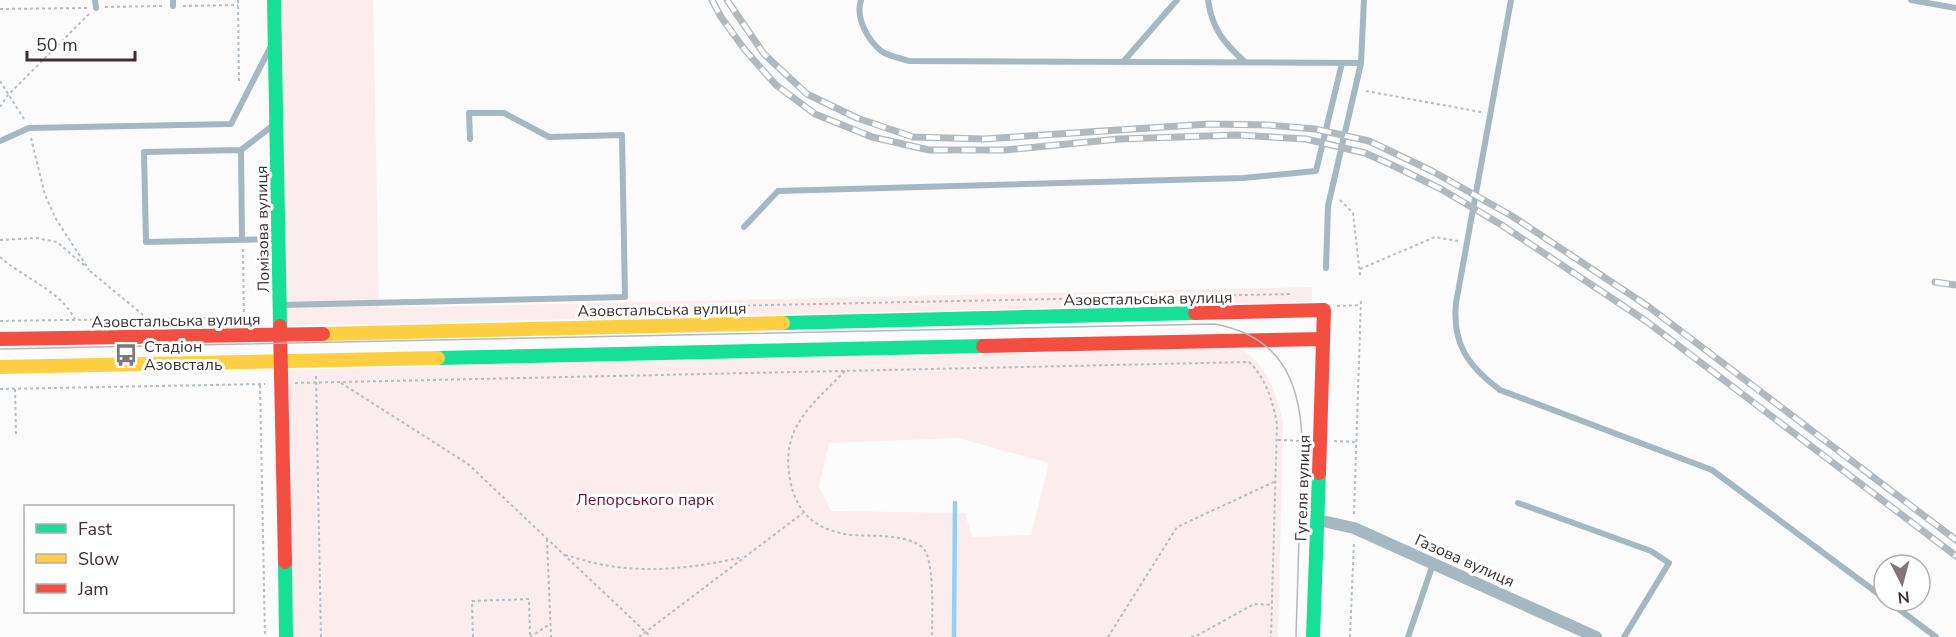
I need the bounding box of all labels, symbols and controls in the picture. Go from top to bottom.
scale bar [27,24,135,62]
text: 50 m [36,33,78,57]
street label: Ломізова вулиця [251,165,275,293]
street label: Азовстальська вулиця [1063,287,1233,311]
street label: Азовстальська вулиця [577,298,747,322]
street label: Азовстальська вулиця [91,309,261,333]
place label: Стадіон Азовсталь [144,336,223,376]
bus stop icon: Стадіон Азовсталь [113,342,139,368]
street label: Гугеля вулиця [1290,434,1316,542]
park label: Лепорського парк [576,489,715,511]
legend [24,505,234,613]
text: Fast [78,517,113,541]
street label: Газова вулиця [1411,529,1518,593]
text: Slow [78,547,119,571]
north arrow [1872,553,1932,613]
text: Jam [77,577,109,601]
text: N [1896,585,1911,608]

